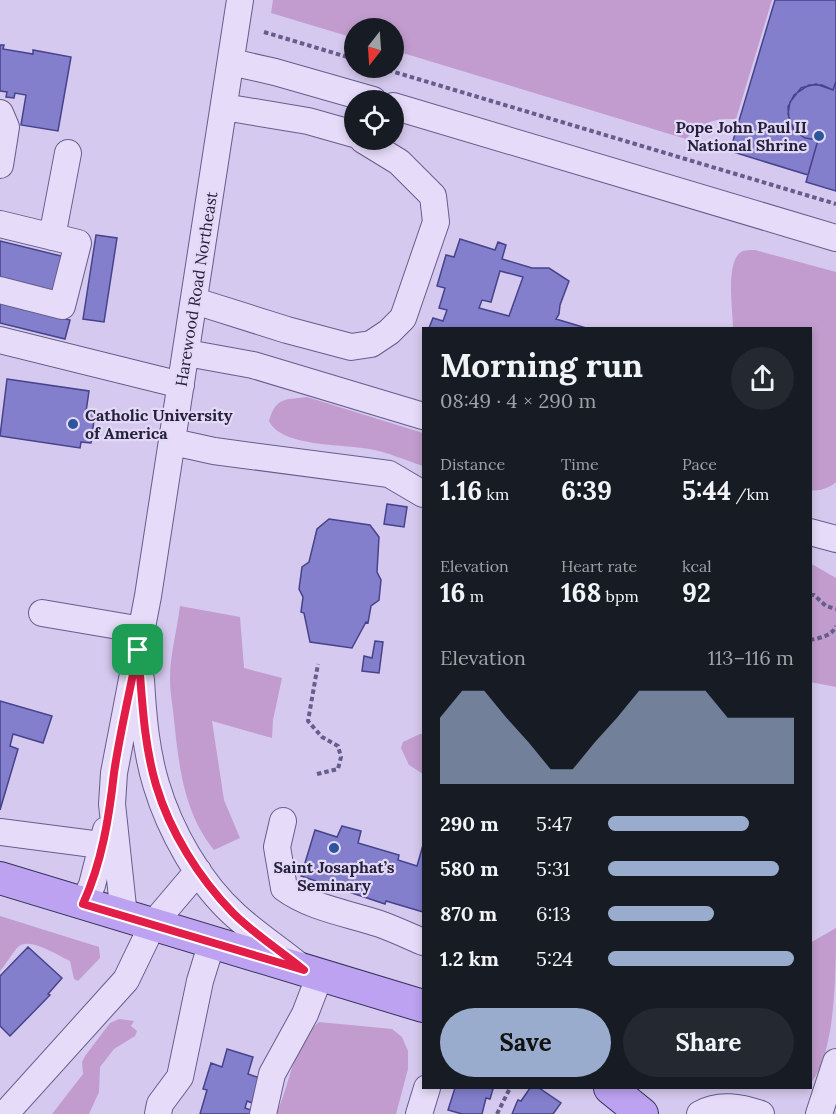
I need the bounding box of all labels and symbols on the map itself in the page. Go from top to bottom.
north arrow [344,18,404,78]
place label: Pope John Paul II National Shrine [676,117,807,155]
marker: Pope John Paul II National Shrine [812,129,826,143]
street label: Harewood Road Northeast [171,189,221,388]
place label: Catholic University of America [85,405,233,443]
marker: Catholic University of America [66,417,80,431]
pin [112,624,163,675]
marker: Saint Josaphat’s Seminary [327,841,341,855]
place label: Saint Josaphat’s Seminary [273,857,395,895]

